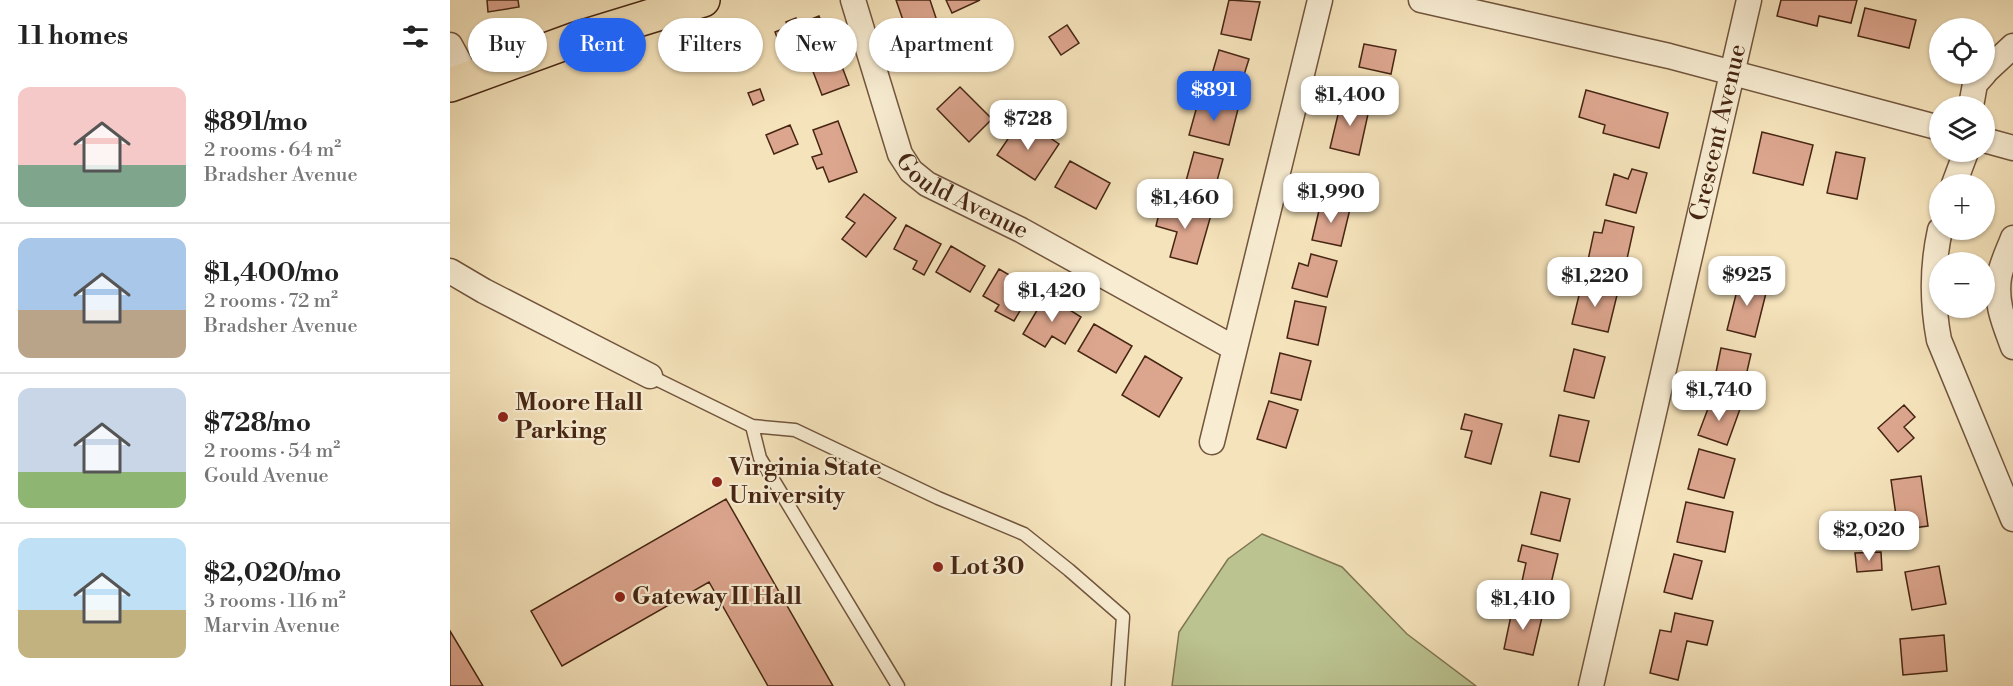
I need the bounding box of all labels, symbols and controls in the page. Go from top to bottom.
chip: Buy [468,18,547,72]
chip: Rent [559,18,646,72]
chip: Filters [658,18,763,72]
chip: New [775,18,857,72]
chip: Apartment [869,18,1014,72]
map controls [1929,18,1995,318]
button: locate [1929,18,1995,84]
text: 11 homes [18,20,128,52]
icon: filters [399,20,432,53]
street label: Crescent Avenue [1684,41,1753,224]
pin: $891 [1178,71,1250,122]
pin: $1,400 [1301,76,1399,127]
text: $891 [1191,78,1237,103]
text: $1,400 [1315,83,1385,108]
button: layers [1929,96,1995,162]
pin: $728 [992,100,1064,151]
text: $891/mo [204,106,308,138]
text: $728 [1004,107,1052,132]
icon: home [66,111,138,183]
text: 2 rooms · 64 m² [204,138,341,163]
street label: Gould Avenue [889,148,1034,246]
text: Bradsher Avenue [204,163,358,188]
pin: $1,990 [1282,173,1380,224]
button: + [1929,174,1995,240]
pin: $1,460 [1136,179,1234,230]
text: $1,990 [1297,180,1365,205]
text: $1,460 [1151,186,1219,211]
button: − [1929,252,1995,318]
pin: $925 [1711,256,1783,307]
text: $1,400/mo [204,257,339,289]
pin: $1,220 [1546,257,1644,308]
icon: home [66,262,138,334]
text: $925 [1722,263,1772,288]
text: $1,220 [1561,264,1629,289]
pin: $1,420 [1003,272,1101,323]
text: $1,420 [1018,279,1086,304]
text: 2 rooms · 72 m² [204,289,338,314]
text: Bradsher Avenue [204,314,358,339]
pin: $1,740 [1670,371,1768,422]
text: $1,740 [1686,378,1752,403]
place label: Moore Hall Parking [515,388,643,446]
text: $728/mo [204,407,311,439]
marker: Moore Hall Parking [496,410,510,424]
icon: home [66,412,138,484]
text: 2 rooms · 54 m² [204,439,340,464]
place label: Virginia State University [728,453,882,511]
text: Gould Avenue [204,464,329,489]
marker: Virginia State University [710,475,724,489]
pin: $2,020 [1820,511,1918,562]
text: $2,020 [1833,518,1905,543]
place label: Lot 30 [950,552,1025,582]
text: $2,020/mo [204,557,341,589]
marker: Lot 30 [931,560,945,574]
icon: home [66,562,138,634]
pin: $1,410 [1474,580,1572,631]
place label: Gateway II Hall [632,582,802,612]
text: $1,410 [1491,587,1555,612]
text: 3 rooms · 116 m² [204,589,346,614]
marker: Gateway II Hall [613,590,627,604]
text: Marvin Avenue [204,614,340,639]

